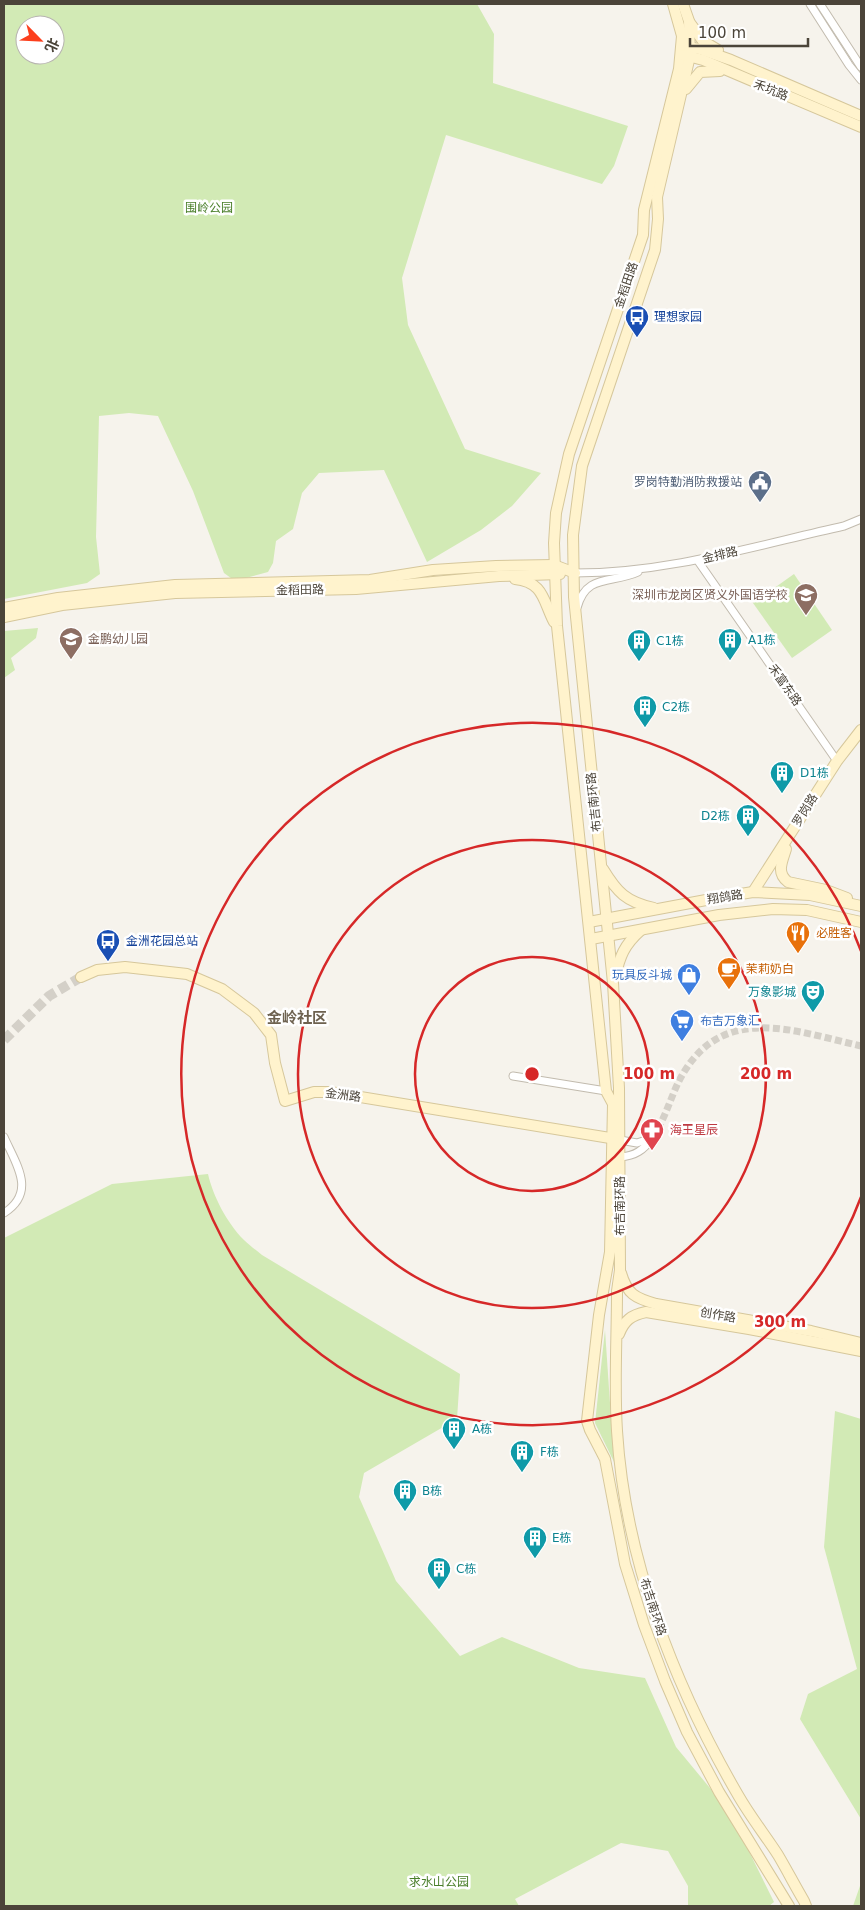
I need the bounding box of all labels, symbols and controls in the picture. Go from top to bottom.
north arrow [15,15,65,65]
scale bar [690,15,808,47]
text: 100 m [698,24,746,42]
text: 北 [42,36,62,55]
street label: 禾坑路 [752,77,790,103]
park label: 围岭公园 [185,201,233,215]
street label: 金稻田路 [612,260,640,310]
bus stop icon: 理想家园 [624,304,650,338]
place label: 理想家园 [654,310,702,324]
public building icon: 罗岗特勤消防救援站 [747,469,773,503]
place label: 罗岗特勤消防救援站 [634,475,742,489]
street label: 金排路 [701,544,739,566]
school or university icon: 深圳市龙岗区贤义外国语学校 [793,582,819,616]
street label: 金稻田路 [276,583,324,597]
place label: 深圳市龙岗区贤义外国语学校 [632,588,788,602]
school or university icon: 金鹏幼儿园 [58,626,84,660]
building icon: A1栋 [717,627,743,661]
building icon: C1栋 [626,628,652,662]
place label: 金鹏幼儿园 [88,632,148,646]
place label: A1栋 [748,633,776,647]
place label: C1栋 [656,634,684,648]
street label: 禾富东路 [765,661,805,709]
building icon: C2栋 [632,694,658,728]
place label: C2栋 [662,700,690,714]
building icon: D1栋 [769,760,795,794]
place label: D1栋 [800,766,829,780]
street label: 布吉南环路 [584,771,604,833]
street label: 罗岗路 [790,791,820,829]
building icon: D2栋 [735,803,761,837]
place label: D2栋 [701,809,730,823]
street label: 翔鸽路 [706,887,744,907]
restaurant icon: 必胜客 [785,920,811,954]
place label: 必胜客 [816,926,852,940]
bus stop icon: 金洲花园总站 [95,928,121,962]
place label: 金洲花园总站 [126,934,198,948]
cafe icon: 茉莉奶白 [716,956,742,990]
shop icon: 玩具反斗城 [676,962,702,996]
place label: 茉莉奶白 [746,962,794,976]
place label: 玩具反斗城 [612,968,672,982]
theatre icon: 万象影城 [800,979,826,1013]
place label: 万象影城 [748,985,796,999]
supermarket icon: 布吉万象汇 [669,1008,695,1042]
district label: 金岭社区 [267,1009,327,1027]
place label: 布吉万象汇 [700,1014,760,1028]
centre of rings [523,1065,541,1083]
text: 100 m [623,1065,675,1083]
text: 200 m [740,1065,792,1083]
street label: 金洲路 [324,1086,362,1104]
pharmacy icon: 海王星辰 [639,1117,665,1151]
place label: 海王星辰 [670,1123,718,1137]
street label: 布吉南环路 [613,1176,627,1236]
street label: 创作路 [699,1305,737,1325]
text: 300 m [754,1313,806,1331]
building icon: A栋 [441,1416,467,1450]
place label: A栋 [472,1422,492,1436]
building icon: F栋 [509,1439,535,1473]
place label: F栋 [540,1445,559,1459]
building icon: B栋 [392,1478,418,1512]
place label: B栋 [422,1484,442,1498]
building icon: E栋 [522,1525,548,1559]
place label: E栋 [552,1531,572,1545]
building icon: C栋 [426,1556,452,1590]
place label: C栋 [456,1562,476,1576]
street label: 布吉南环路 [637,1576,669,1638]
park label: 求水山公园 [409,1875,469,1889]

